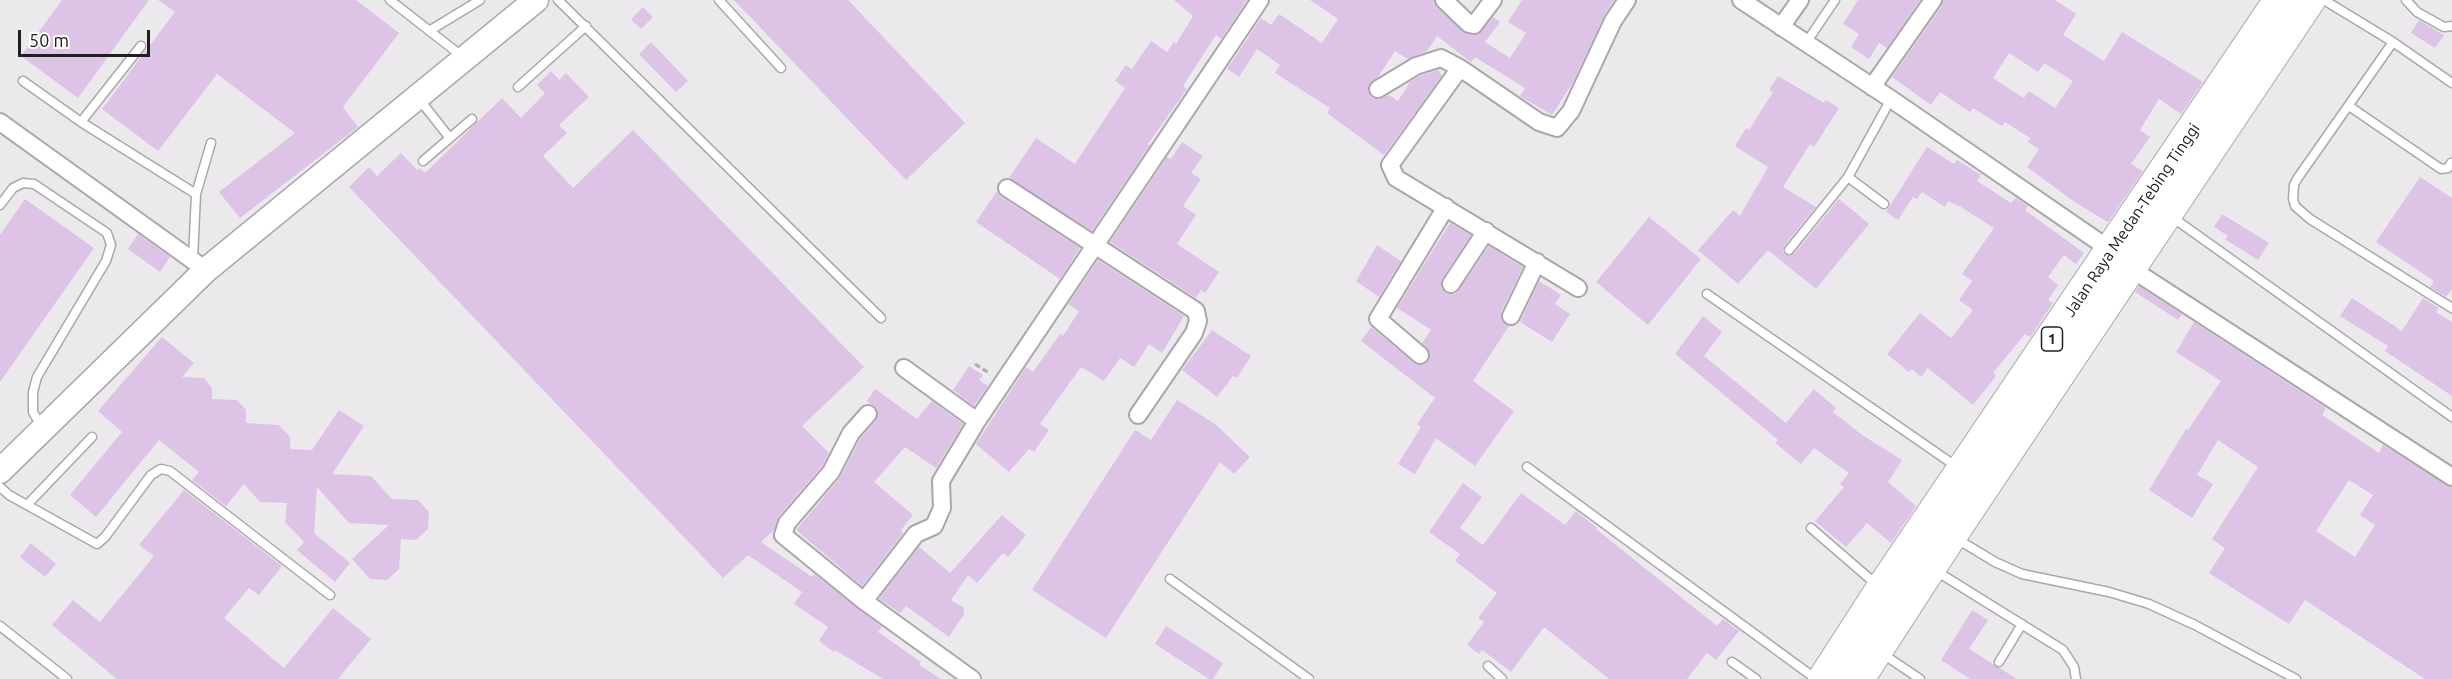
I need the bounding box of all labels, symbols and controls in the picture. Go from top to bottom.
scale bar [21,18,153,56]
text: 50 m [29,30,69,50]
street label: Jalan Raya Medan-Tebing Tinggi [2060,120,2204,320]
road number: 1 [2042,327,2062,351]

